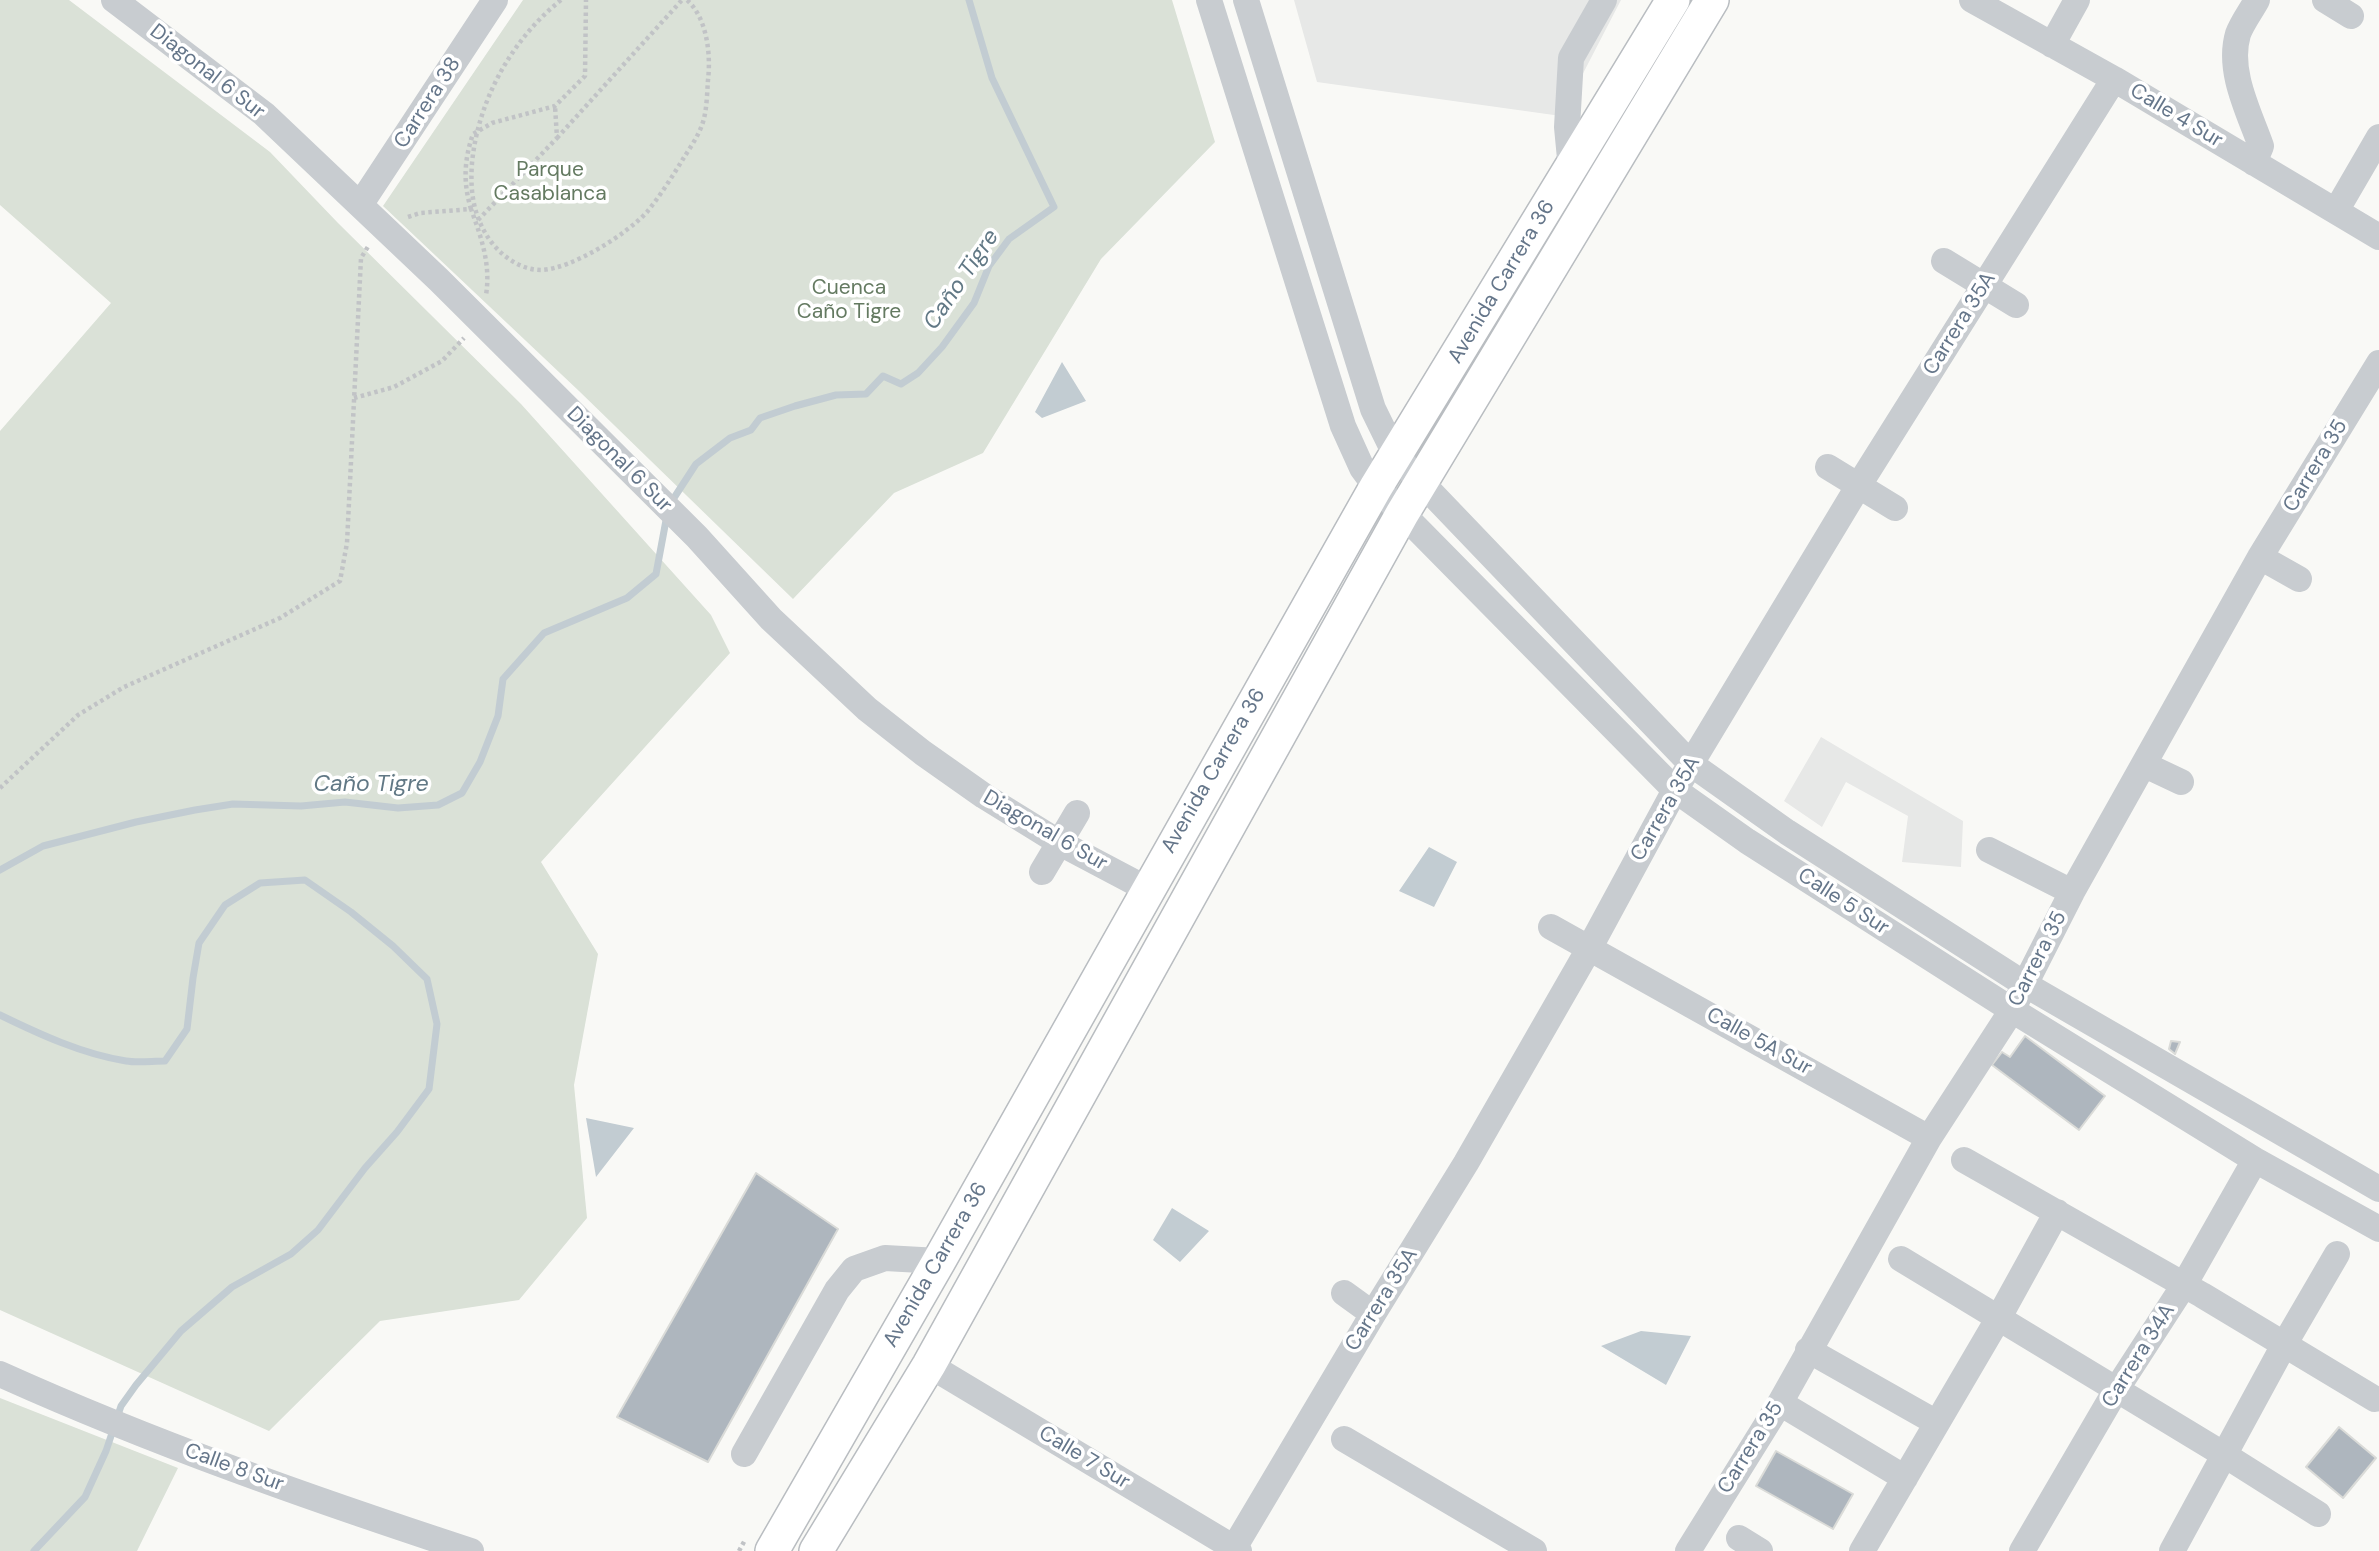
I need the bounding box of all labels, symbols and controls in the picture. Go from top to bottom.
street label: Diagonal 6 Sur [144,19,270,125]
street label: Carrera 38 [389,53,467,153]
street label: Calle 4 Sur [2125,79,2227,153]
park label: Parque Casablanca [493,157,607,207]
street label: Avenida Carrera 36 [1443,196,1561,368]
water label: Caño Tigre [918,225,1006,335]
street label: Carrera 35A [1918,268,2002,380]
park label: Cuenca Caño Tigre [797,275,901,325]
street label: Diagonal 6 Sur [561,402,677,518]
street label: Carrera 35 [2279,415,2353,517]
street label: Avenida Carrera 36 [1156,684,1272,858]
street label: Carrera 35A [1626,752,1706,866]
water label: Caño Tigre [314,771,428,799]
street label: Diagonal 6 Sur [978,785,1112,877]
street label: Calle 5 Sur [1793,863,1893,941]
street label: Carrera 35 [2003,907,2073,1011]
street label: Calle 5A Sur [1702,1003,1816,1081]
street label: Avenida Carrera 36 [878,1178,994,1352]
street label: Carrera 35A [1340,1244,1424,1356]
street label: Carrera 34A [2097,1300,2181,1412]
street label: Carrera 35 [1713,1397,1789,1499]
street label: Calle 7 Sur [1034,1421,1134,1495]
street label: Calle 8 Sur [181,1438,287,1498]

